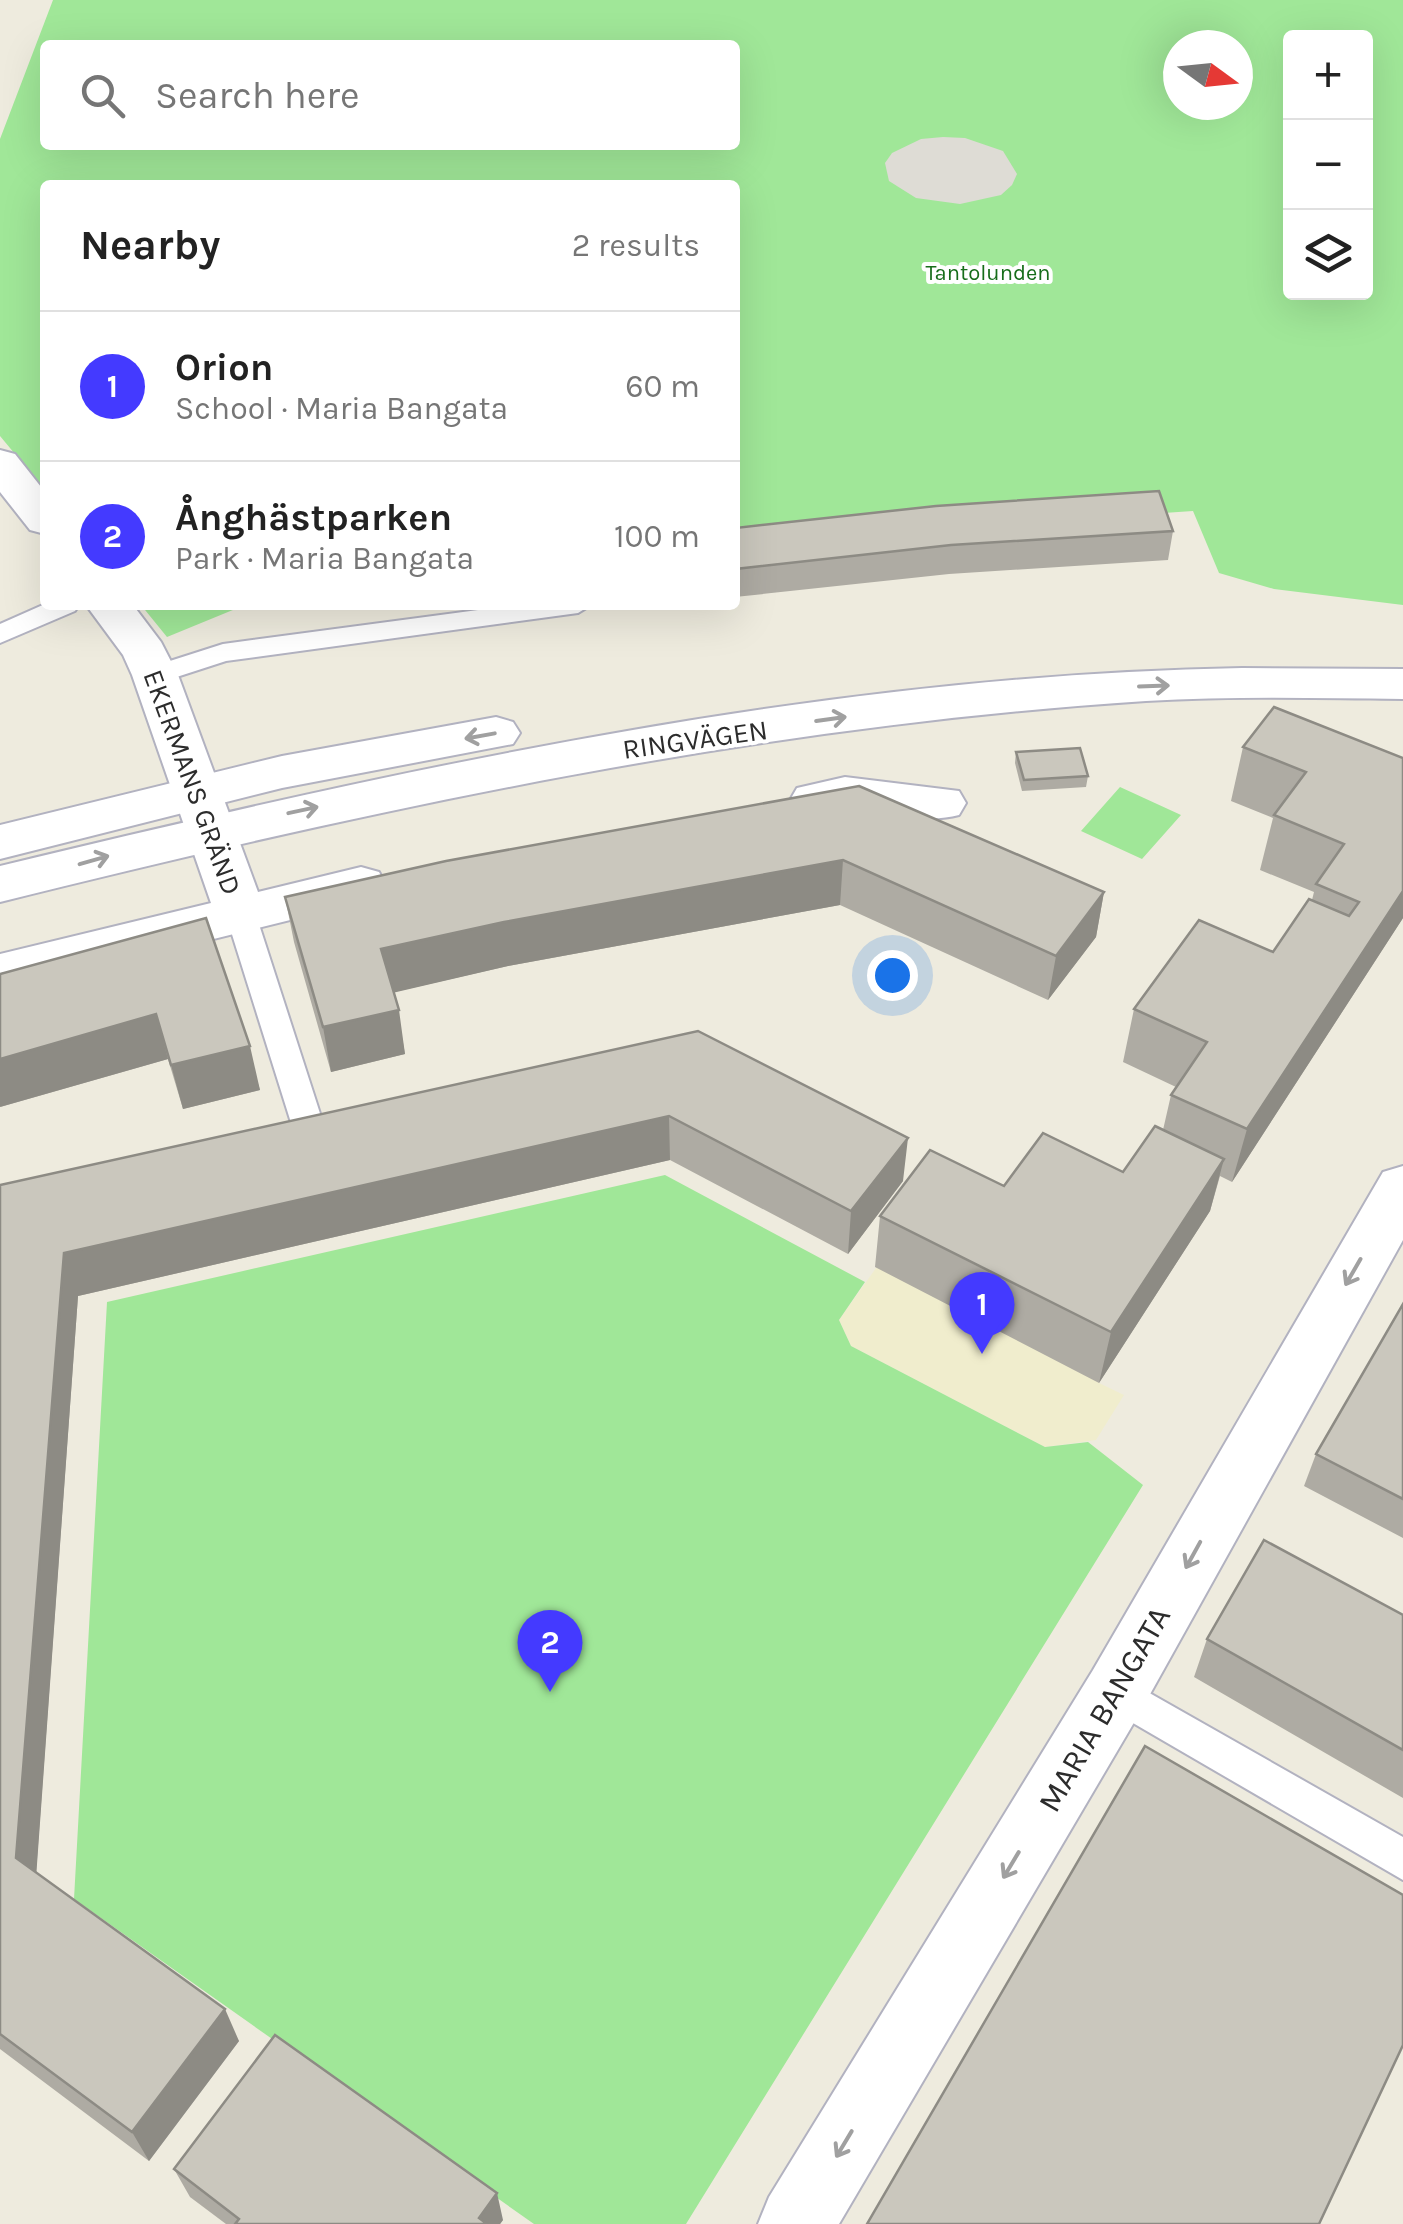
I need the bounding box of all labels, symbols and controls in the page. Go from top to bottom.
north arrow [1163,30,1253,120]
map controls [1283,30,1373,300]
button: + [1283,30,1373,120]
search box [40,40,740,150]
icon: search [75,68,130,123]
text: Search here [155,73,359,118]
button: − [1283,120,1373,210]
button: layers [1283,210,1373,300]
text: Nearby [80,220,220,270]
text: 2 results [572,227,700,264]
park label: Tantolunden [925,260,1051,286]
text: Orion [175,345,274,390]
text: 1 [107,368,118,405]
text: 60 m [625,368,700,405]
text: School · Maria Bangata [175,390,508,427]
text: Ånghästparken [175,495,452,540]
text: 2 [103,518,122,555]
text: 100 m [614,518,700,555]
text: Park · Maria Bangata [175,540,474,577]
street label: EKERMANS GRÄND [136,665,249,899]
one-way arrow [1137,676,1169,695]
one-way arrow [814,709,846,727]
street label: RINGVÄGEN [620,713,770,766]
one-way arrow [464,727,497,746]
one-way arrow [287,799,319,818]
one-way arrow [78,850,110,868]
your location [867,950,918,1001]
one-way arrow [1343,1257,1363,1286]
pin: 1 [950,1272,1014,1354]
one-way arrow [1183,1540,1203,1569]
street label: MARIA BANGATA [1031,1600,1178,1819]
pin: 2 [518,1610,582,1692]
one-way arrow [1001,1850,1021,1879]
one-way arrow [834,2129,854,2158]

